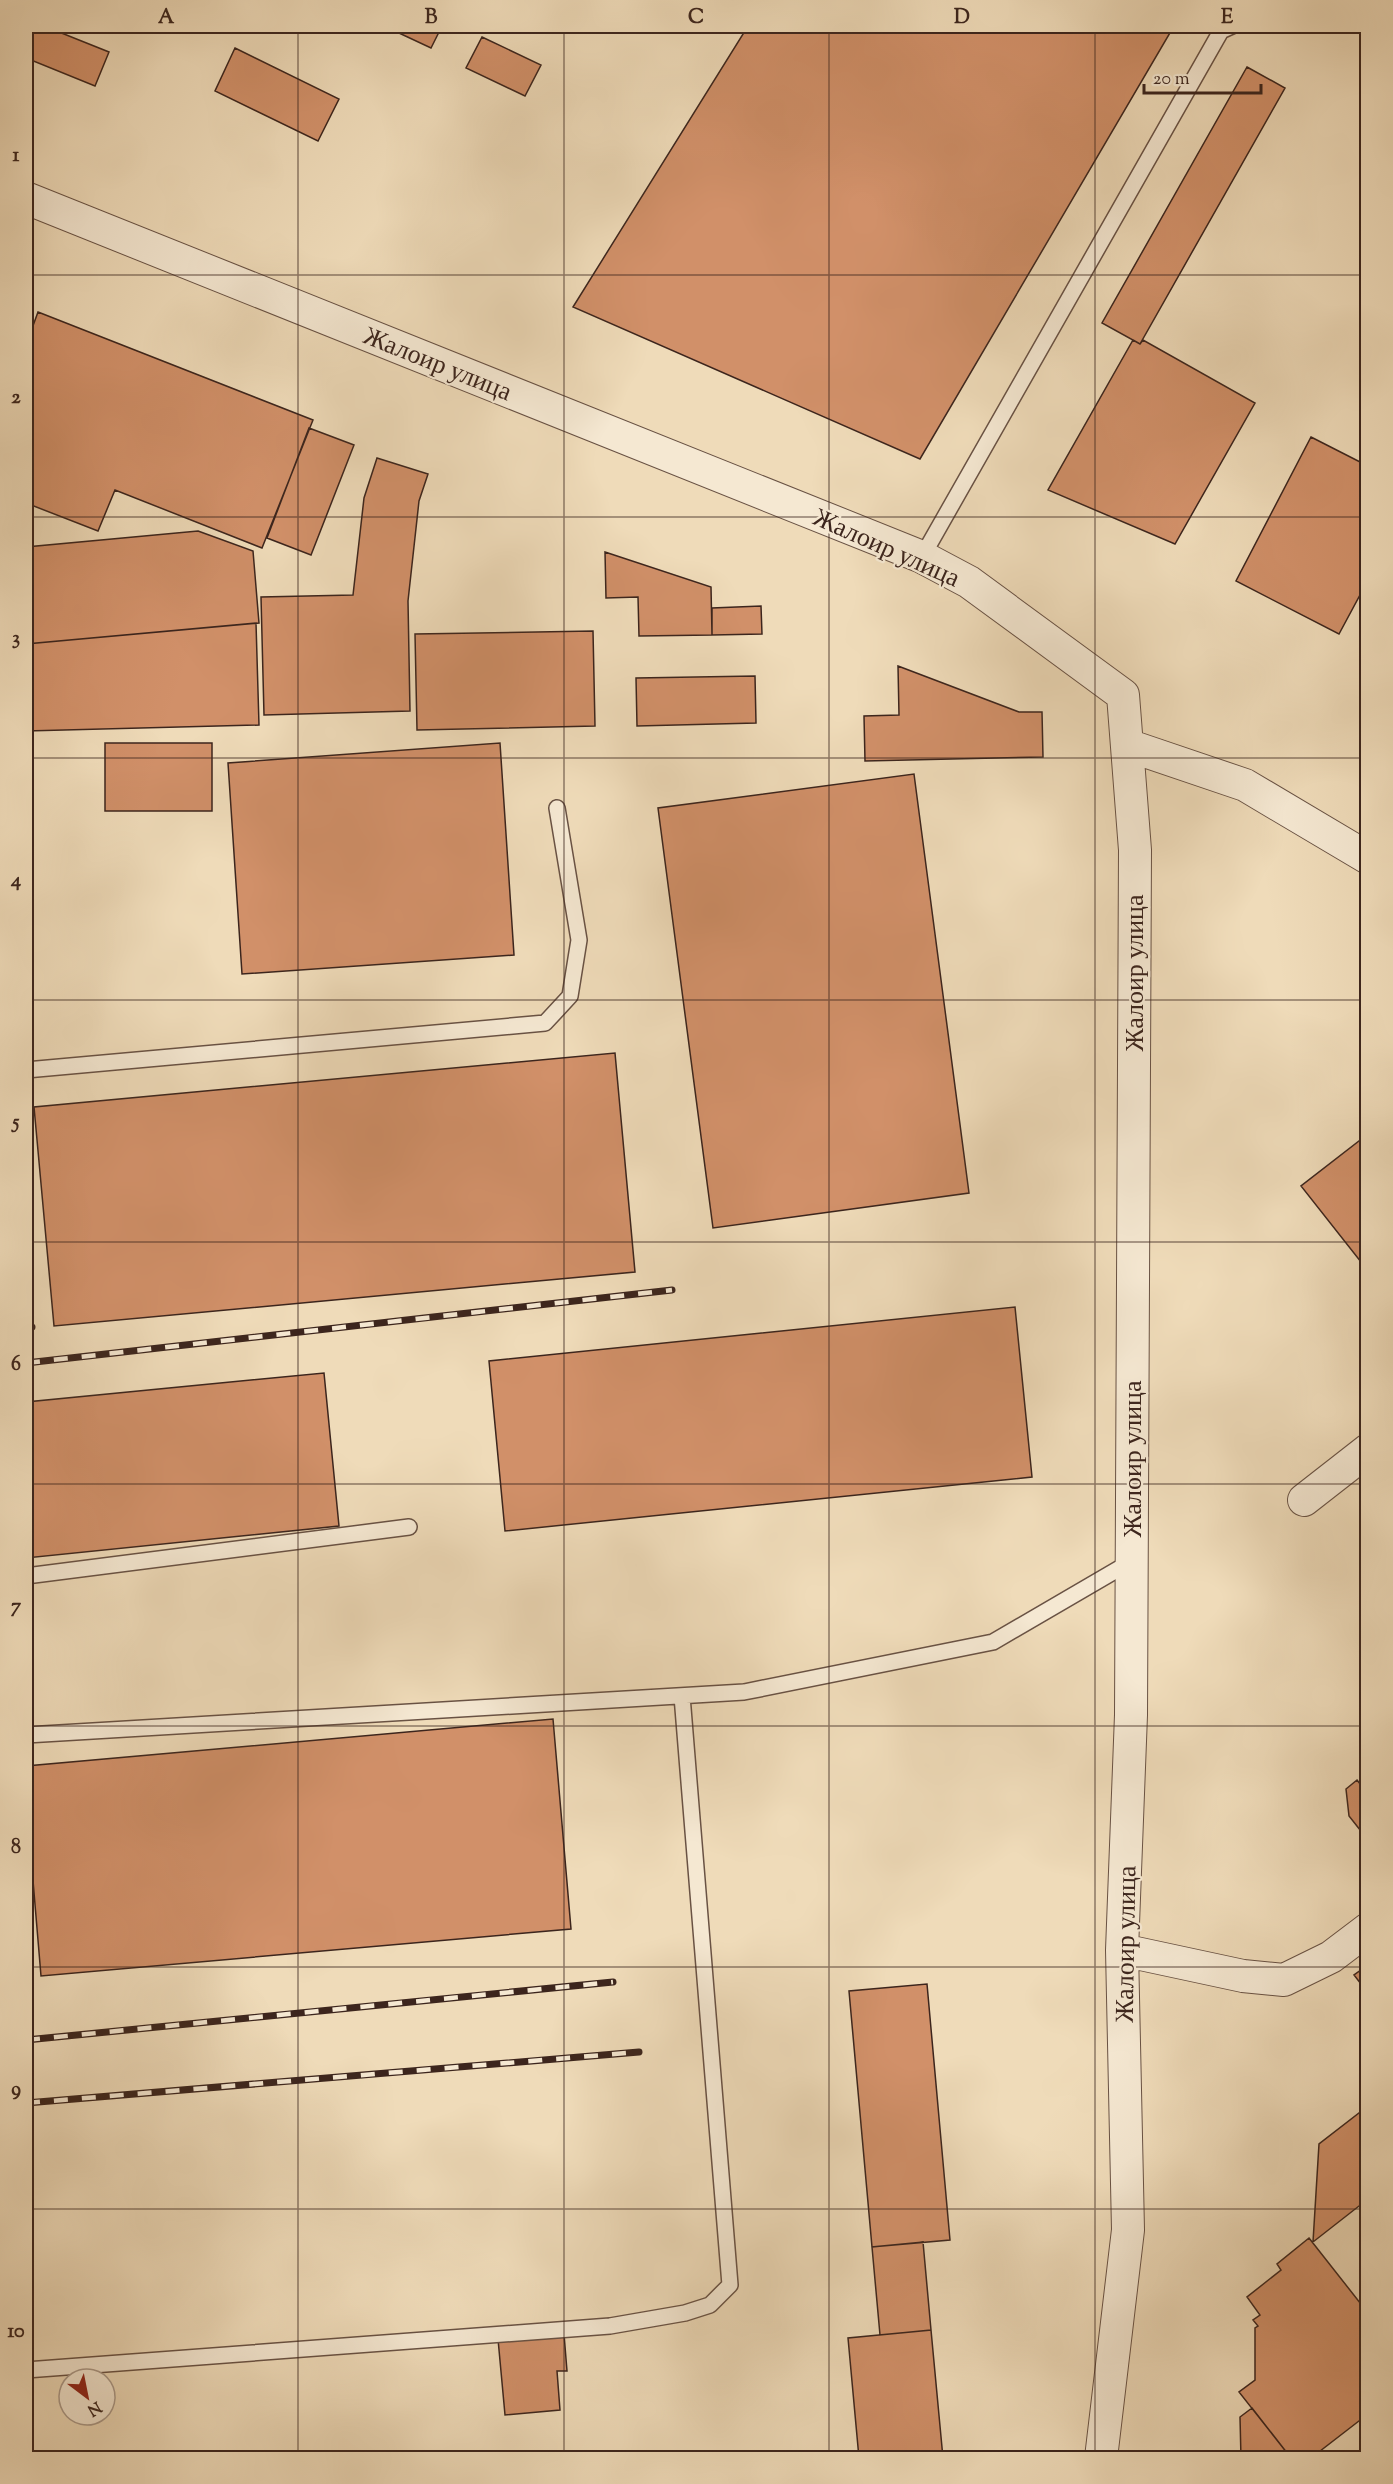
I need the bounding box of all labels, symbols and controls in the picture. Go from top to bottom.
text: A [158,4,175,33]
text: B [425,4,438,33]
text: C [688,4,704,33]
text: D [954,4,970,33]
text: E [1221,4,1234,33]
scale bar [1144,57,1261,95]
text: 20 m [1153,67,1190,93]
text: 1 [13,142,20,171]
street label: Жалоир улица [357,319,517,412]
text: 2 [11,384,21,413]
street label: Жалоир улица [807,500,966,598]
text: 3 [12,625,20,654]
text: 4 [10,867,21,896]
street label: Жалоир улица [1118,894,1155,1052]
text: 5 [11,1109,20,1138]
text: 6 [11,1351,21,1380]
street label: Жалоир улица [1116,1380,1153,1538]
text: 7 [11,1593,22,1622]
text: 8 [11,1834,21,1863]
street label: Жалоир улица [1108,1865,1147,2023]
text: 9 [11,2076,21,2105]
text: 10 [7,2318,25,2347]
north arrow [57,2367,117,2427]
text: N [82,2394,105,2421]

